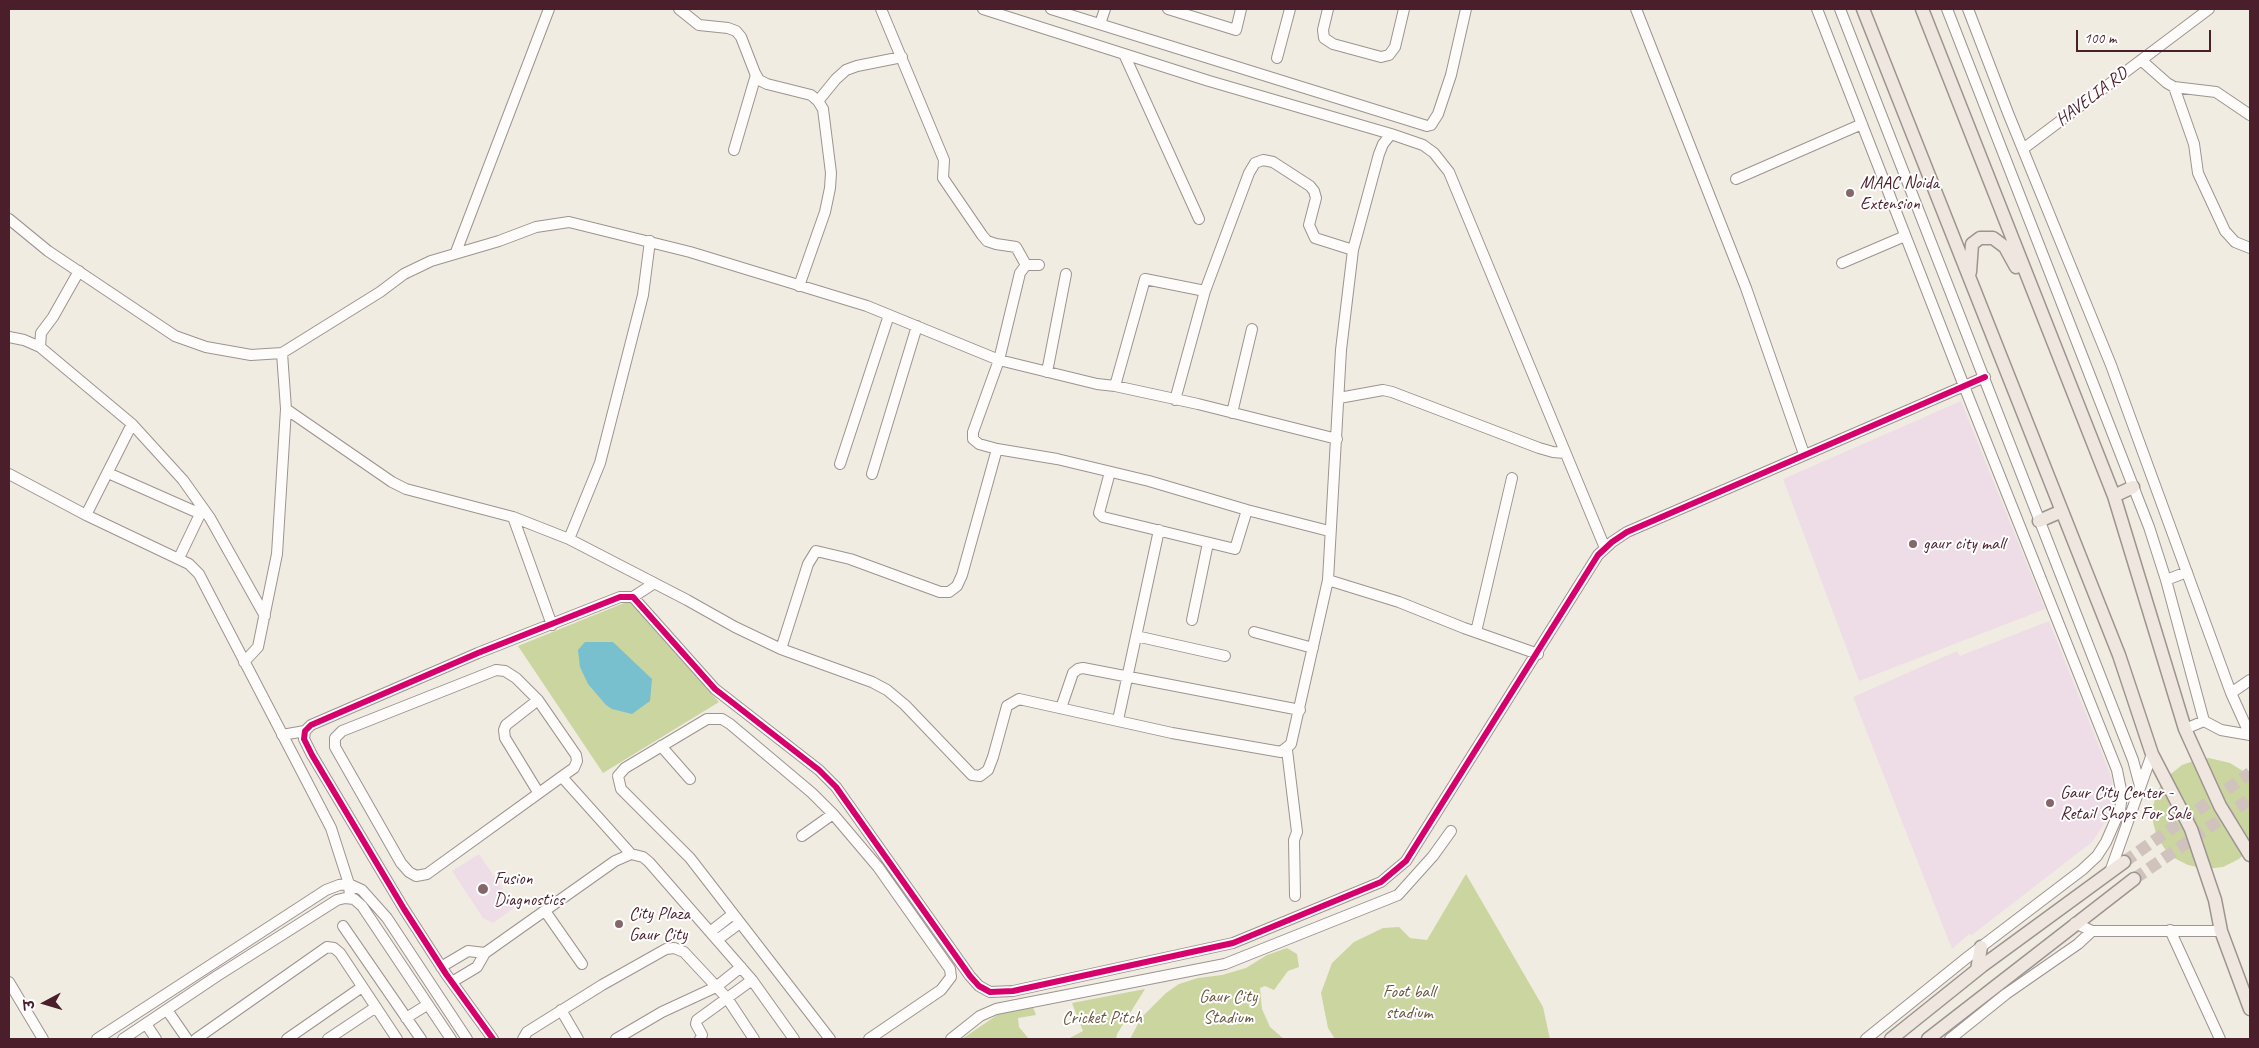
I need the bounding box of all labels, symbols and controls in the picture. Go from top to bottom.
scale bar [2079,20,2214,52]
text: 100 m [2084,29,2116,48]
street label: HAVELIA RD [2052,63,2132,131]
place label: MAAC Noida Extension [1860,172,1939,214]
marker: MAAC Noida Extension [1844,187,1856,199]
place label: gaur city mall [1923,533,2005,555]
marker: gaur city mall [1907,538,1919,550]
place label: Gaur City Center - Retail Shops For Sale [2060,782,2191,824]
marker: Gaur City Center - Retail Shops For Sale [2044,797,2056,809]
place label: Fusion Diagnostics [494,868,564,911]
marker: Fusion Diagnostics [476,882,490,896]
place label: City Plaza Gaur City [629,903,690,946]
marker: City Plaza Gaur City [613,918,625,930]
north arrow [20,978,70,1028]
park label: Foot ball stadium [1383,981,1435,1024]
park label: Gaur City Stadium [1199,986,1257,1028]
text: उ [21,999,39,1010]
park label: Cricket Pitch [1062,1007,1142,1029]

